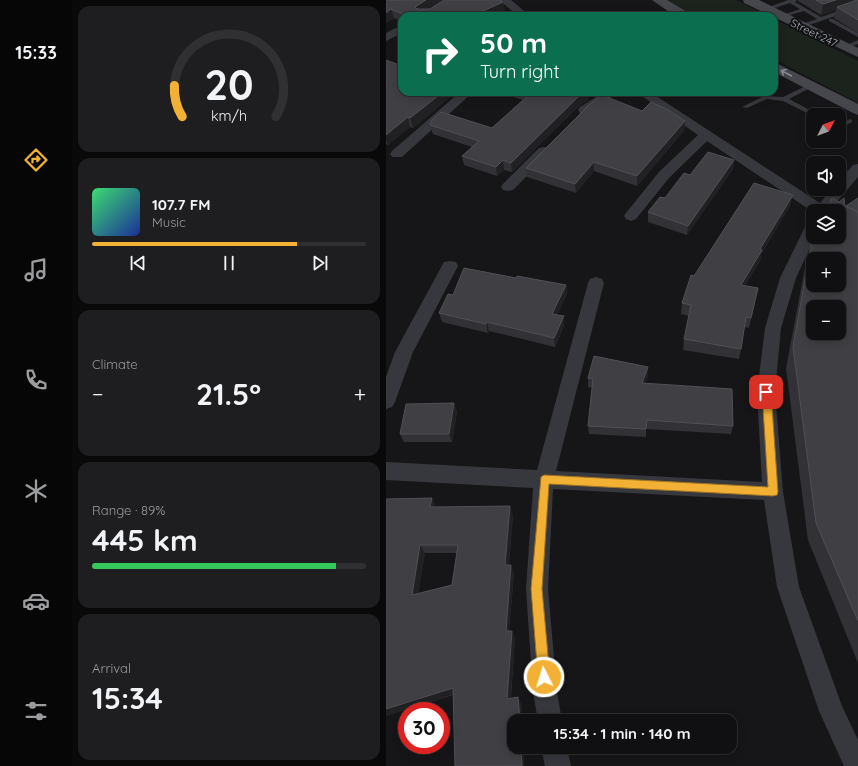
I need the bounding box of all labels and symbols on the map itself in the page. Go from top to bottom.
street label: Street 247 [788,16,840,50]
one-way arrow [780,68,792,76]
north arrow [806,108,846,148]
pin [749,375,783,409]
position arrow [523,656,565,698]
speed limit sign: 30 [398,702,450,754]

